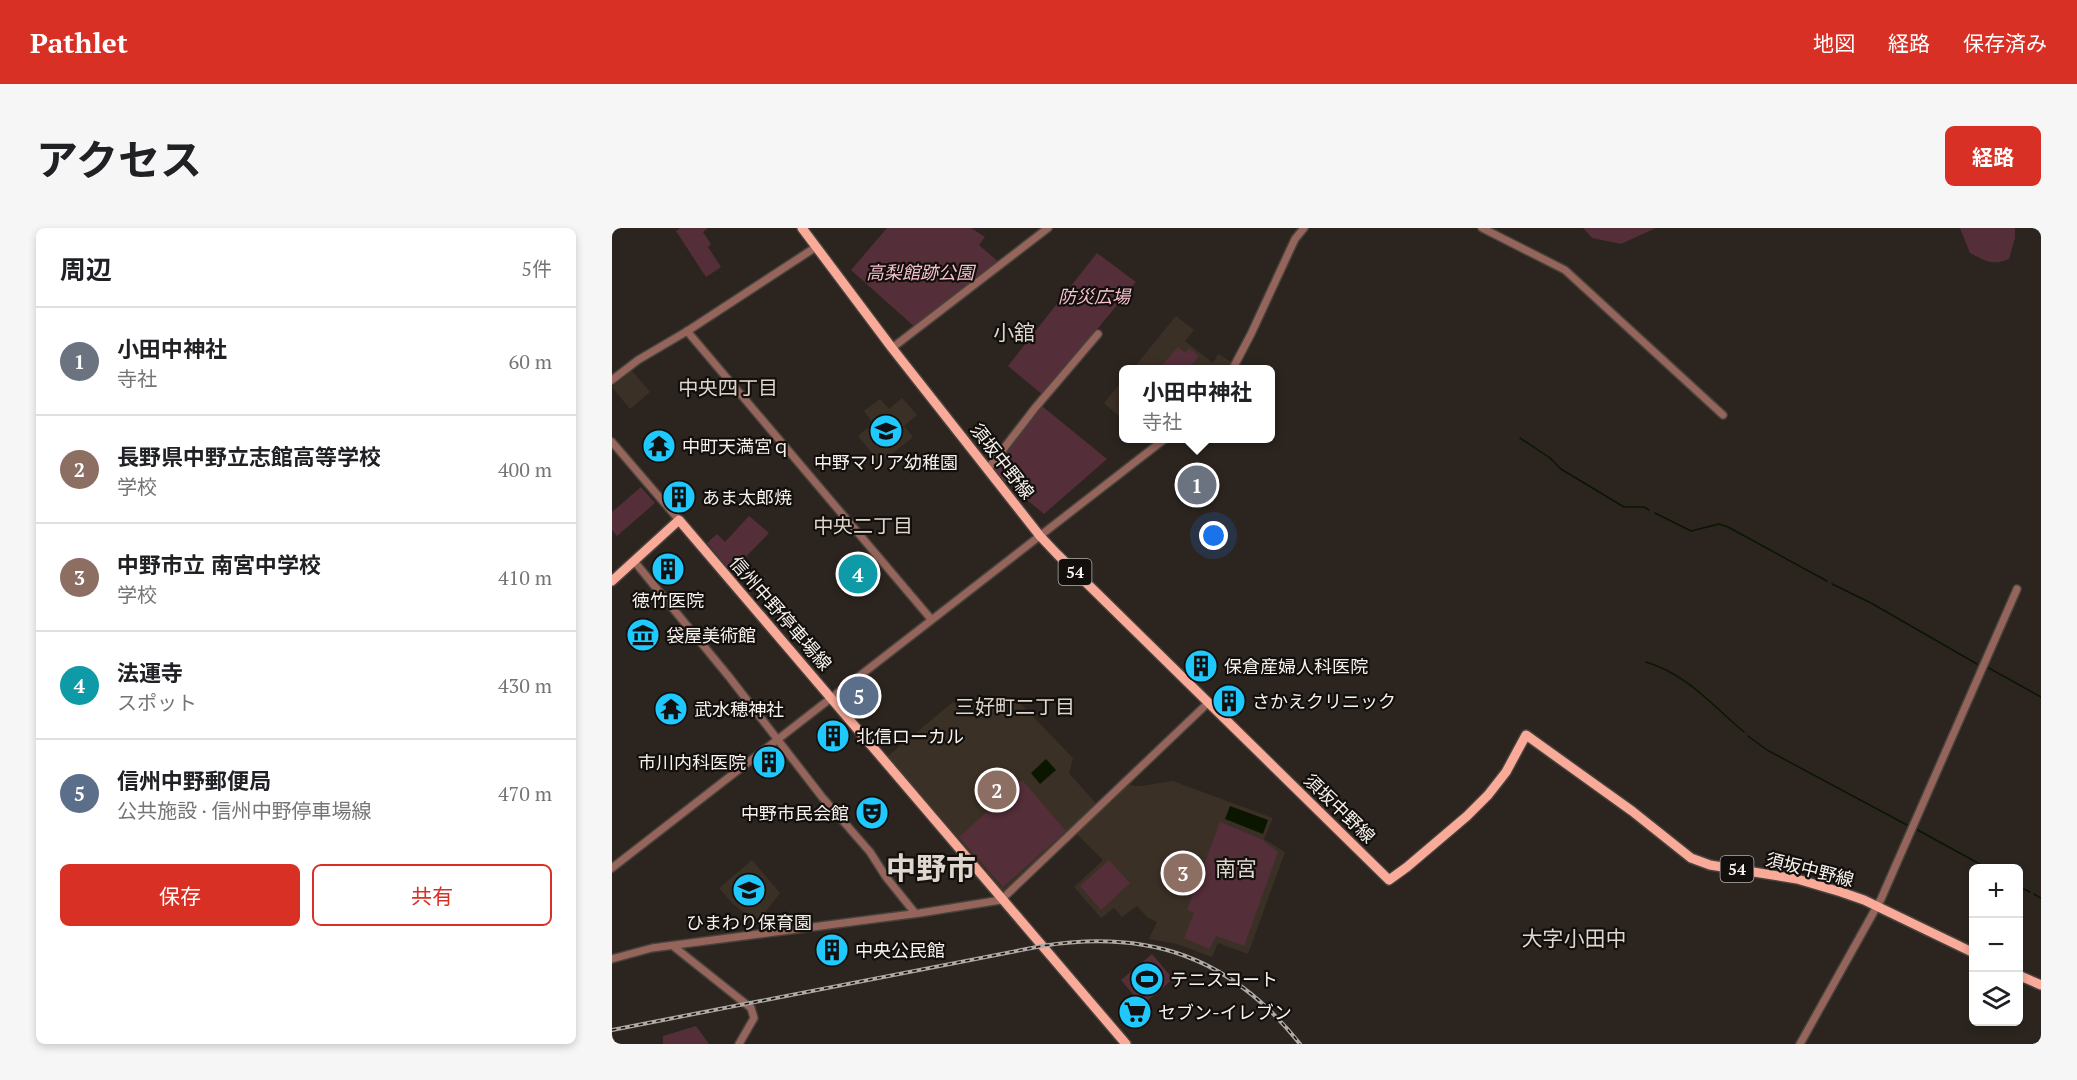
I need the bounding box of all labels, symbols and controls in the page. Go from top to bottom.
text: Pathlet [30,24,128,61]
text: 地図 [1813,29,1855,57]
text: 経路 [1888,29,1930,57]
text: 保存済み [1963,29,2047,57]
button: 経路 [1945,126,2041,186]
text: アクセス [36,131,202,187]
text: 周辺 [60,252,112,286]
text: 5件 [521,255,552,282]
park label: 高梨館跡公園 [866,260,977,284]
park label: 防災広場 [1058,284,1132,308]
district label: 小舘 [993,318,1035,346]
text: 小田中神社 [117,334,227,363]
text: 1 [74,348,85,375]
text: 60 m [509,348,552,375]
text: 寺社 [117,365,157,392]
popup [1119,365,1275,443]
district label: 中央四丁目 [678,374,778,401]
text: 小田中神社 [1142,377,1252,406]
text: 寺社 [1142,408,1182,435]
school or university icon: 中野マリア幼稚園 [868,413,904,449]
street label: 須坂中野線 [966,418,1040,504]
temple icon: 中町天満宮ｑ [641,428,677,464]
place label: 中町天満宮ｑ [682,434,790,458]
text: 長野県中野立志館高等学校 [117,442,381,471]
place label: 中野マリア幼稚園 [814,450,958,474]
text: 2 [74,456,85,483]
text: 400 m [498,456,552,483]
pin: 1 [1178,462,1216,508]
text: 学校 [117,473,157,500]
building icon: あま太郎焼 [661,479,697,515]
place label: あま太郎焼 [702,485,792,509]
district label: 中央二丁目 [813,512,913,539]
your location [1199,521,1228,550]
text: 中野市立 南宮中学校 [117,550,321,579]
building icon: 徳竹医院 [650,551,686,587]
street label: 信州中野停車場線 [725,551,837,675]
pin: 4 [838,552,878,596]
road number: 54 [1058,559,1092,585]
text: 3 [74,564,85,591]
text: 410 m [498,564,552,591]
text: 学校 [117,581,157,608]
place label: 徳竹医院 [632,588,704,612]
museum icon: 袋屋美術館 [625,617,661,653]
place label: 袋屋美術館 [666,623,756,647]
building icon: 保倉産婦人科医院 [1183,648,1219,684]
place label: 保倉産婦人科医院 [1224,654,1368,678]
text: 法運寺 [117,658,183,687]
text: 4 [74,672,85,699]
text: 430 m [498,672,552,699]
pin: 5 [840,674,878,718]
building icon: さかえクリニック [1211,683,1247,719]
text: スポット [117,689,197,716]
place label: さかえクリニック [1252,689,1396,713]
temple icon: 武水穂神社 [653,691,689,727]
district label: 三好町二丁目 [955,693,1075,720]
place label: 武水穂神社 [694,697,784,721]
building icon: 北信ローカル [815,718,851,754]
place label: 北信ローカル [856,724,964,748]
building icon: 市川内科医院 [751,744,787,780]
place label: 市川内科医院 [638,750,746,774]
text: 信州中野郵便局 [117,766,271,795]
pin: 2 [978,768,1016,812]
street label: 須坂中野線 [1299,768,1381,848]
text: 5 [74,780,85,807]
text: 470 m [498,780,552,807]
theatre icon: 中野市民会館 [854,795,890,831]
text: 公共施設 · 信州中野停車場線 [117,797,372,824]
place label: 中野市民会館 [741,801,849,825]
street label: 須坂中野線 [1763,846,1857,892]
district label: 中野市 [886,848,976,888]
pin: 3 [1164,850,1202,896]
district label: 南宮 [1215,854,1257,882]
road number: 54 [1720,856,1754,882]
button: 保存 [60,864,300,926]
button: 共有 [312,864,552,926]
map controls [1969,864,2023,1026]
button: + [1969,864,2023,918]
school or university icon: ひまわり保育園 [731,872,767,908]
place label: ひまわり保育園 [686,910,812,934]
button: − [1969,918,2023,972]
district label: 大字小田中 [1522,924,1627,952]
building icon: 中央公民館 [814,932,850,968]
place label: 中央公民館 [855,938,945,962]
sports icon: テニスコート [1129,961,1165,997]
place label: テニスコート [1170,967,1278,991]
button: layers [1969,972,2023,1026]
supermarket icon: セブン-イレブン [1117,994,1153,1030]
place label: セブン-イレブン [1158,1000,1292,1024]

